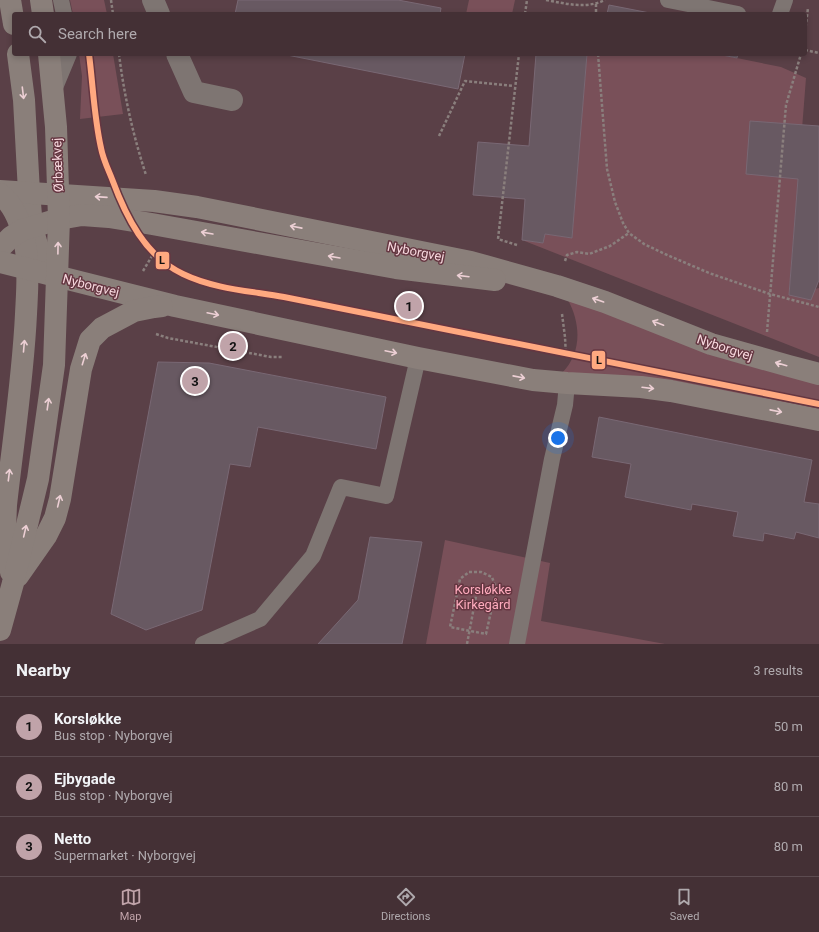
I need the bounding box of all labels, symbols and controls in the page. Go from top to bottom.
search box [12,12,807,56]
icon: search [26,23,48,45]
text: Search here [58,25,137,43]
one-way arrow [19,86,27,99]
street label: Ørbækvej [49,138,66,192]
one-way arrow [95,193,108,200]
one-way arrow [290,222,303,230]
one-way arrow [201,229,214,237]
street label: Nyborgvej [386,239,446,264]
one-way arrow [54,242,62,255]
line badge: L [155,251,170,270]
one-way arrow [328,252,341,260]
text: L [159,254,165,267]
street label: Nyborgvej [61,271,121,300]
one-way arrow [457,272,470,280]
pin: 1 [396,291,422,321]
one-way arrow [592,296,605,303]
one-way arrow [206,311,219,319]
one-way arrow [652,319,664,327]
pin: 2 [220,331,246,361]
street label: Nyborgvej [695,331,755,364]
one-way arrow [20,340,27,353]
one-way arrow [385,349,398,357]
line badge: L [591,350,606,370]
one-way arrow [81,353,88,366]
text: L [596,354,602,367]
one-way arrow [775,360,788,367]
pin: 3 [182,366,208,396]
one-way arrow [512,373,525,381]
one-way arrow [641,384,654,392]
one-way arrow [44,398,52,411]
one-way arrow [769,407,782,415]
your location [548,428,568,448]
one-way arrow [5,469,13,482]
one-way arrow [56,495,64,508]
one-way arrow [22,525,30,538]
park label: Korsløkke Kirkegård [455,582,512,612]
text: Nearby [16,660,71,680]
text: 3 results [753,663,803,678]
text: Korsløkke [54,710,121,728]
text: 1 [25,719,33,734]
text: 50 m [774,719,803,734]
text: Bus stop · Nyborgvej [54,728,173,743]
text: Ejbygade [54,770,115,788]
text: 2 [25,779,33,794]
text: 80 m [774,779,803,794]
text: Bus stop · Nyborgvej [54,788,173,803]
text: Netto [54,830,91,848]
text: 3 [25,839,33,854]
text: 80 m [774,839,803,854]
text: Supermarket · Nyborgvej [54,848,196,863]
tab: Map [120,886,142,923]
tab: Directions [381,886,430,923]
tab: Saved [670,886,699,923]

